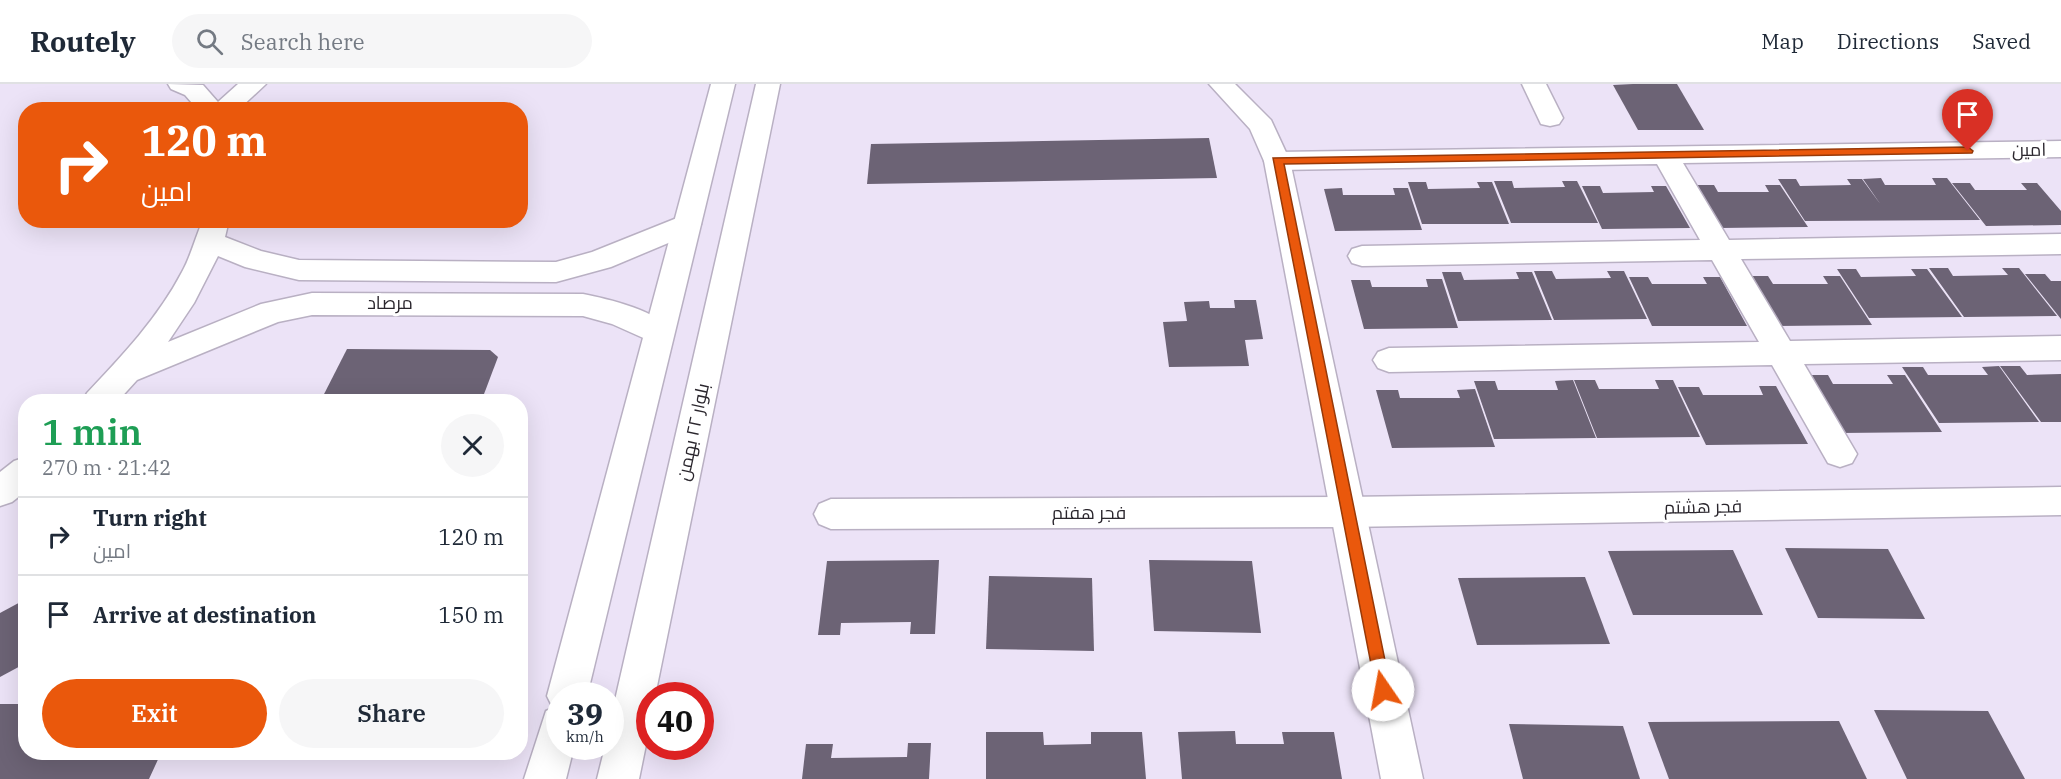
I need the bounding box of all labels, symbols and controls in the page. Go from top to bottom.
search box [172,14,592,68]
text: Routely [30,23,136,60]
icon: search [193,25,226,58]
text: Search here [241,27,365,56]
text: Map [1761,27,1804,55]
text: Directions [1837,27,1939,55]
text: Saved [1972,27,2031,55]
pin [1942,89,1993,151]
icon: arrive [1951,98,1984,131]
text: 120 m [141,113,267,168]
icon: right [42,126,120,204]
street label: امین [2012,138,2046,161]
text: امین [141,173,192,208]
street label: مرصاد [367,291,413,314]
street label: بلوار ۲۲ بهمن [671,381,714,483]
text: 1 min [42,408,142,455]
button: close [441,414,504,477]
text: 270 m · 21:42 [42,454,171,481]
street label: فجر هشتم [1664,494,1742,520]
street label: فجر هفتم [1052,501,1126,525]
text: Turn right [93,503,207,532]
icon: right [42,520,75,553]
text: 120 m [438,522,504,551]
text: امین [93,537,131,564]
icon: arrive [42,598,75,631]
text: Arrive at destination [93,600,316,629]
text: 150 m [438,600,504,629]
position arrow [1351,658,1415,722]
button: Exit [42,679,267,748]
button: Share [279,679,504,748]
speed limit sign: 40 [636,682,714,760]
text: 39 [567,694,603,733]
text: km/h [566,727,604,746]

